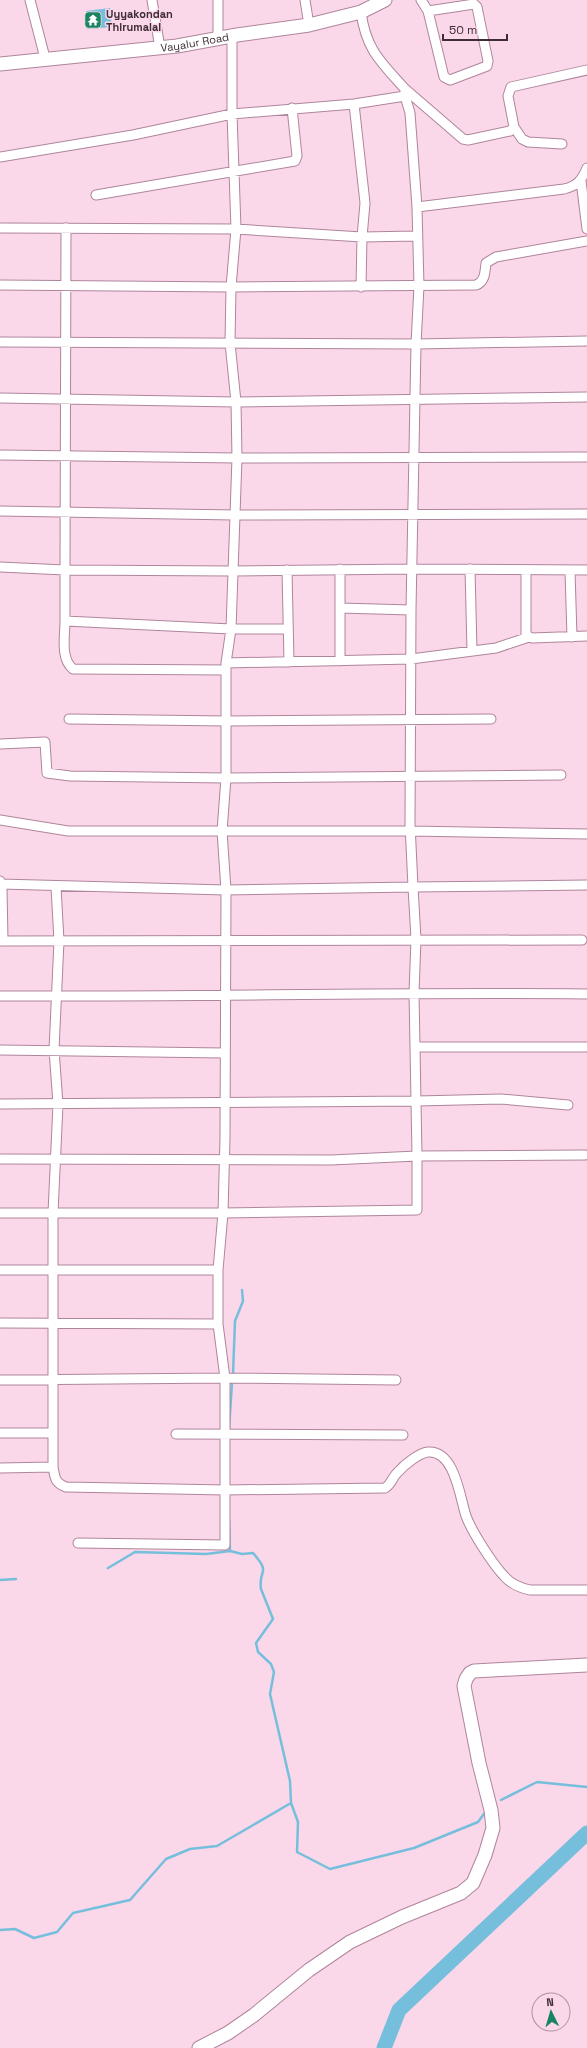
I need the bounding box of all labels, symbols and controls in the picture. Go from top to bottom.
place label: Uyyakondan Thirumalai [106,7,173,34]
temple icon: Uyyakondan Thirumalai [83,10,103,30]
scale bar [443,16,507,42]
text: 50 m [449,22,477,38]
street label: Vayalur Road [160,30,230,55]
north arrow [531,1992,571,2032]
text: N [546,1995,554,2009]

